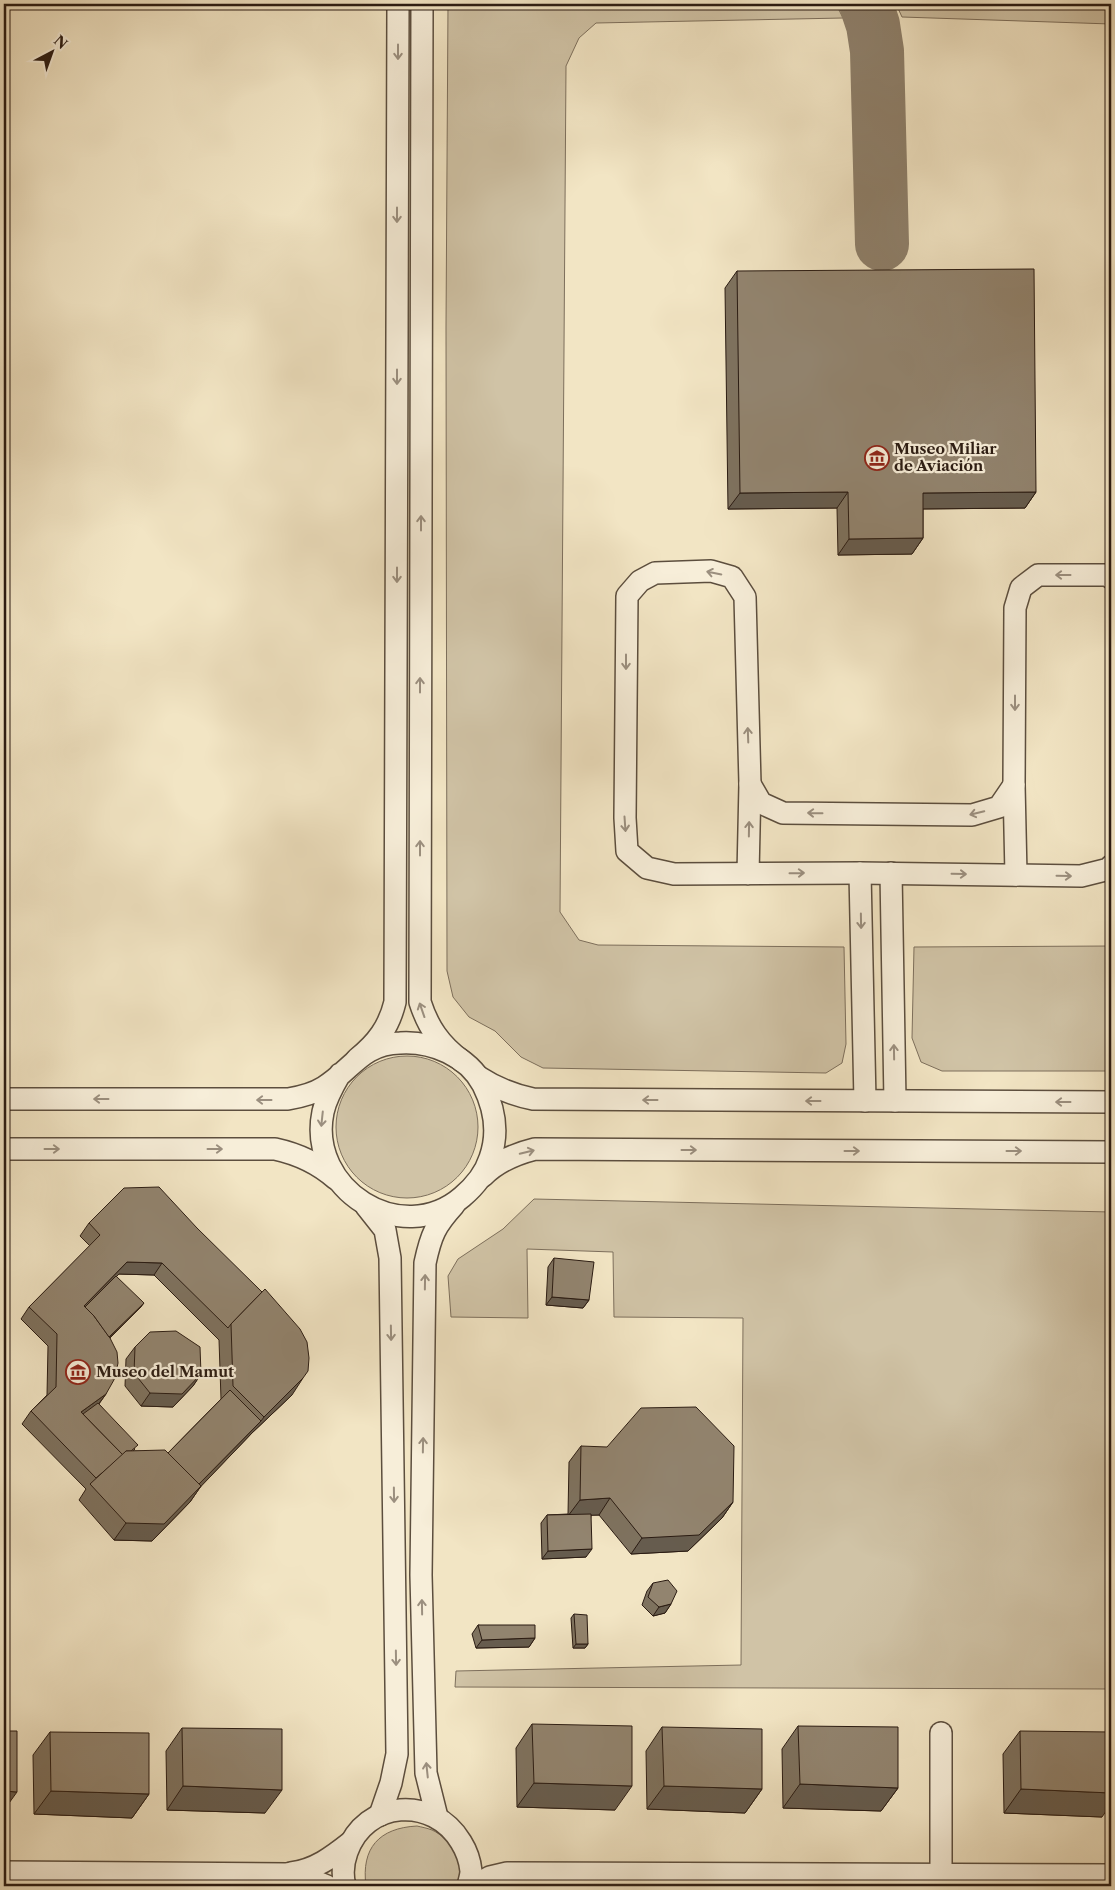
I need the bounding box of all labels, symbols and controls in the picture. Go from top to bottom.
north arrow [28,28,78,78]
text: N [50,31,71,53]
one-way arrow [393,44,403,60]
one-way arrow [392,206,402,223]
one-way arrow [392,369,402,385]
place label: Museo Miliar de Aviación [894,439,997,475]
museum icon: Museo Miliar de Aviación [864,445,890,471]
one-way arrow [416,515,426,531]
one-way arrow [392,566,402,583]
one-way arrow [707,568,723,577]
one-way arrow [1055,570,1072,580]
one-way arrow [621,654,631,670]
one-way arrow [415,677,425,694]
one-way arrow [1010,695,1019,711]
one-way arrow [744,728,753,744]
one-way arrow [807,809,823,818]
one-way arrow [970,809,986,818]
one-way arrow [621,816,630,832]
one-way arrow [744,821,754,838]
one-way arrow [415,840,425,856]
one-way arrow [788,868,804,878]
one-way arrow [950,869,967,879]
one-way arrow [1056,871,1072,881]
one-way arrow [856,913,866,929]
one-way arrow [417,1002,427,1018]
one-way arrow [889,1044,899,1060]
one-way arrow [93,1094,110,1104]
one-way arrow [256,1095,272,1105]
one-way arrow [642,1095,658,1105]
one-way arrow [805,1096,821,1106]
one-way arrow [1055,1097,1071,1107]
one-way arrow [318,1110,327,1126]
one-way arrow [44,1144,60,1154]
one-way arrow [206,1144,223,1154]
one-way arrow [680,1145,697,1155]
one-way arrow [518,1146,534,1156]
one-way arrow [843,1146,859,1156]
one-way arrow [1006,1146,1022,1156]
one-way arrow [420,1275,430,1291]
one-way arrow [386,1324,396,1341]
museum icon: Museo del Mamut [65,1359,91,1385]
place label: Museo del Mamut [96,1362,234,1381]
one-way arrow [418,1437,428,1454]
one-way arrow [389,1487,398,1503]
one-way arrow [417,1600,427,1616]
one-way arrow [391,1650,401,1666]
one-way arrow [422,1762,431,1778]

